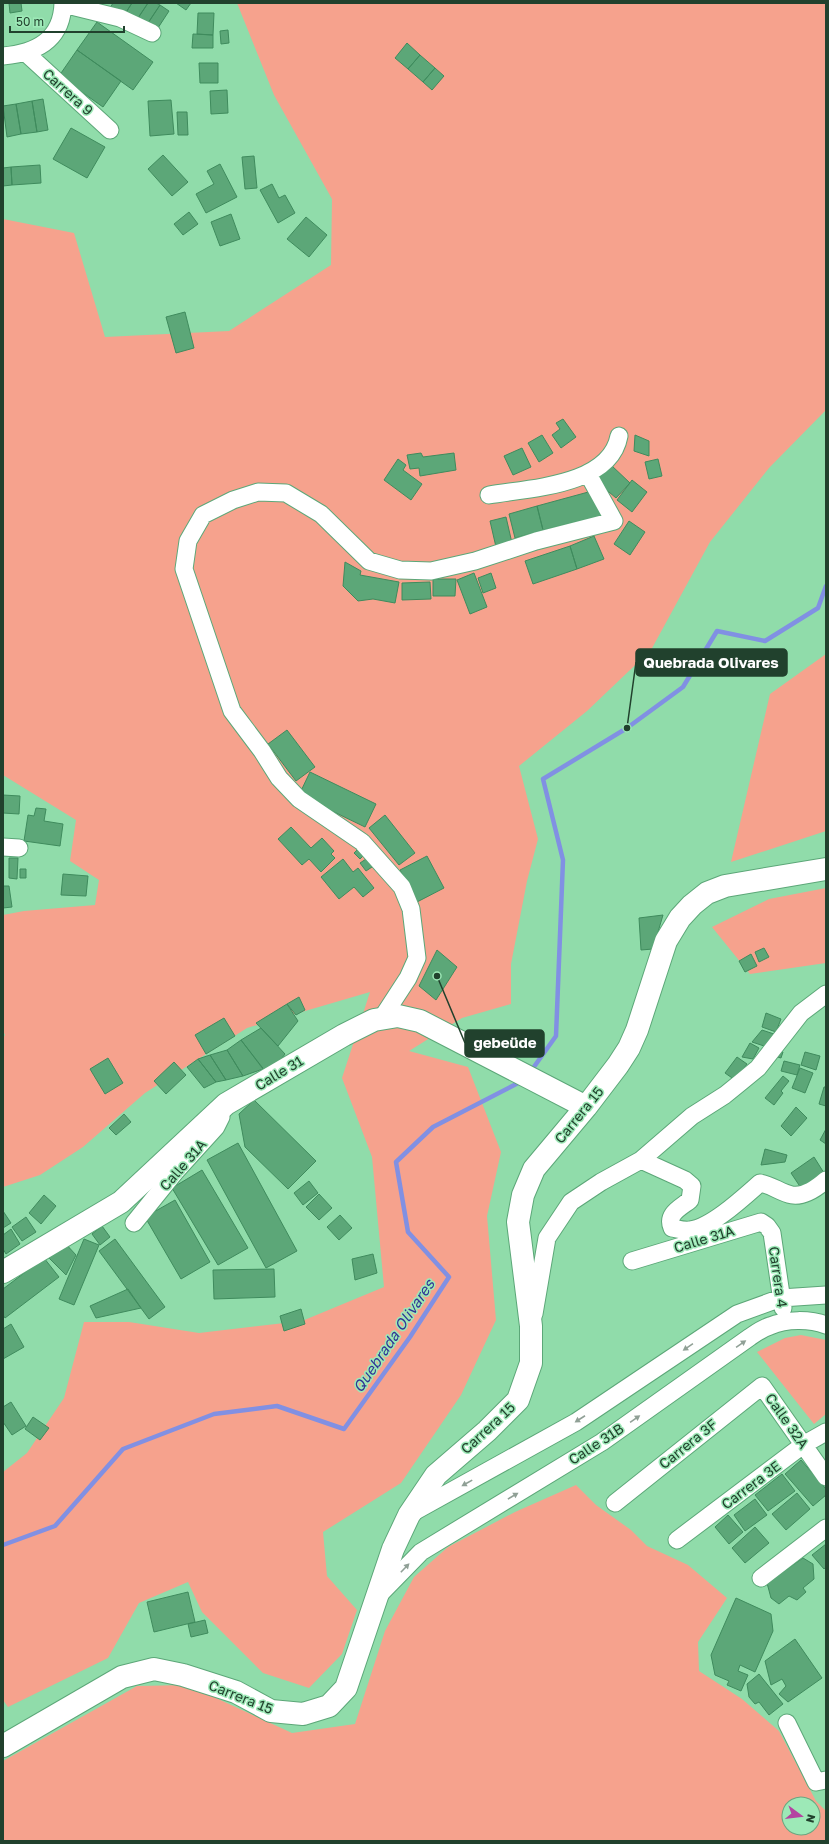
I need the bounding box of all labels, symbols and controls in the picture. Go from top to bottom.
scale bar [10,8,124,34]
text: 50 m [16,14,44,29]
street label: Carrera 9 [40,65,97,119]
callout: Quebrada Olivares [636,649,787,676]
text: Quebrada Olivares [643,653,779,671]
callout: gebeüde [465,1030,544,1057]
text: gebeüde [473,1033,537,1051]
street label: Calle 31 [252,1052,306,1093]
street label: Carrera 15 [551,1083,607,1146]
street label: Calle 31A [156,1135,210,1194]
street label: Calle 31A [672,1221,737,1256]
street label: Carrera 4 [766,1245,791,1309]
water label: Quebrada Olivares [349,1275,438,1395]
one-way arrow [735,1340,746,1348]
one-way arrow [683,1343,693,1351]
street label: Calle 32A [762,1390,813,1452]
street label: Carrera 15 [457,1398,518,1457]
one-way arrow [575,1415,585,1423]
one-way arrow [629,1415,640,1423]
street label: Carrera 3F [655,1415,720,1472]
street label: Calle 31B [565,1420,626,1468]
street label: Carrera 3E [718,1457,784,1512]
one-way arrow [461,1479,473,1486]
one-way arrow [508,1492,518,1500]
one-way arrow [400,1563,410,1573]
street label: Carrera 15 [206,1676,276,1717]
north arrow [781,1796,821,1836]
text: N [804,1813,819,1824]

